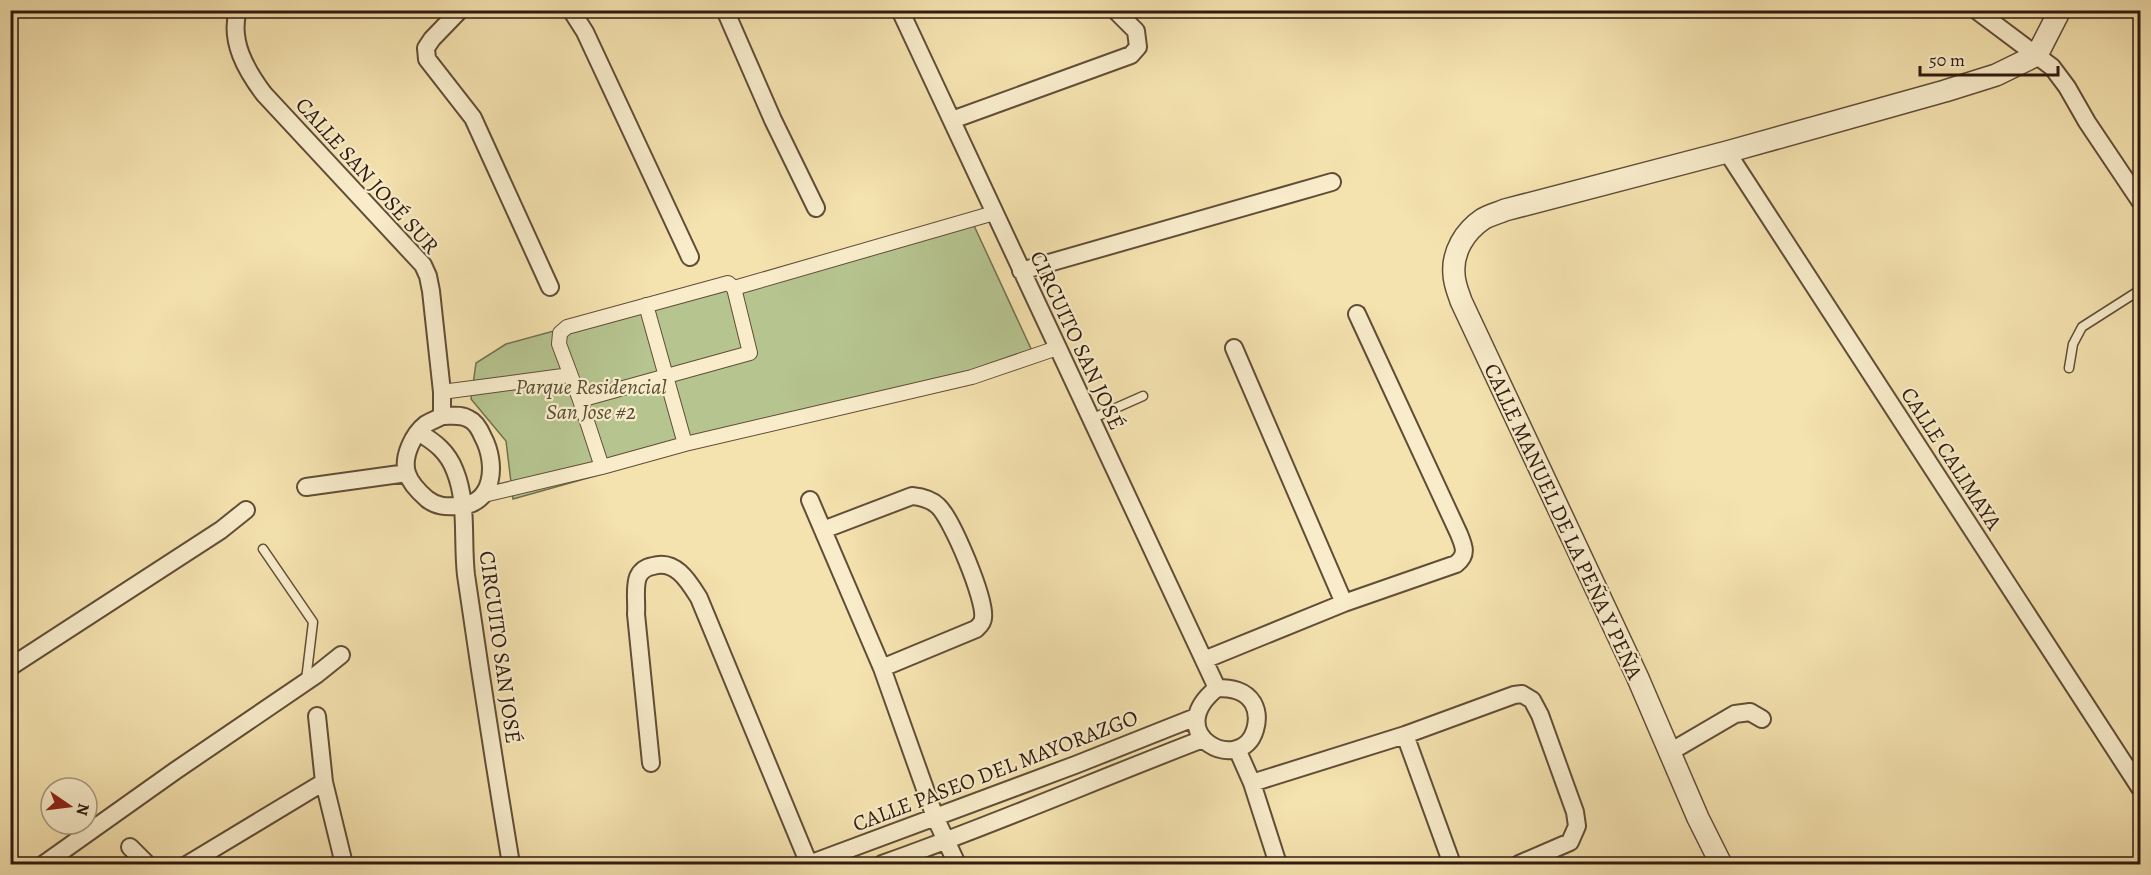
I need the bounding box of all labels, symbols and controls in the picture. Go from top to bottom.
scale bar [1920,39,2058,77]
text: 50 m [1929,48,1965,72]
street label: CALLE SAN JOSÉ SUR [289,91,446,261]
street label: CIRCUITO SAN JOSÉ [1022,246,1132,435]
street label: CALLE MANUEL DE LA PEÑA Y PEÑA [1476,358,1650,685]
park label: Parque Residencial San Jose #2 [515,372,667,427]
street label: CALLE CALIMAYA [1894,381,2009,537]
street label: CIRCUITO SAN JOSÉ [472,549,528,745]
street label: CALLE PASEO DEL MAYORAZGO [848,703,1142,839]
north arrow [39,776,99,836]
text: N [70,801,95,818]

